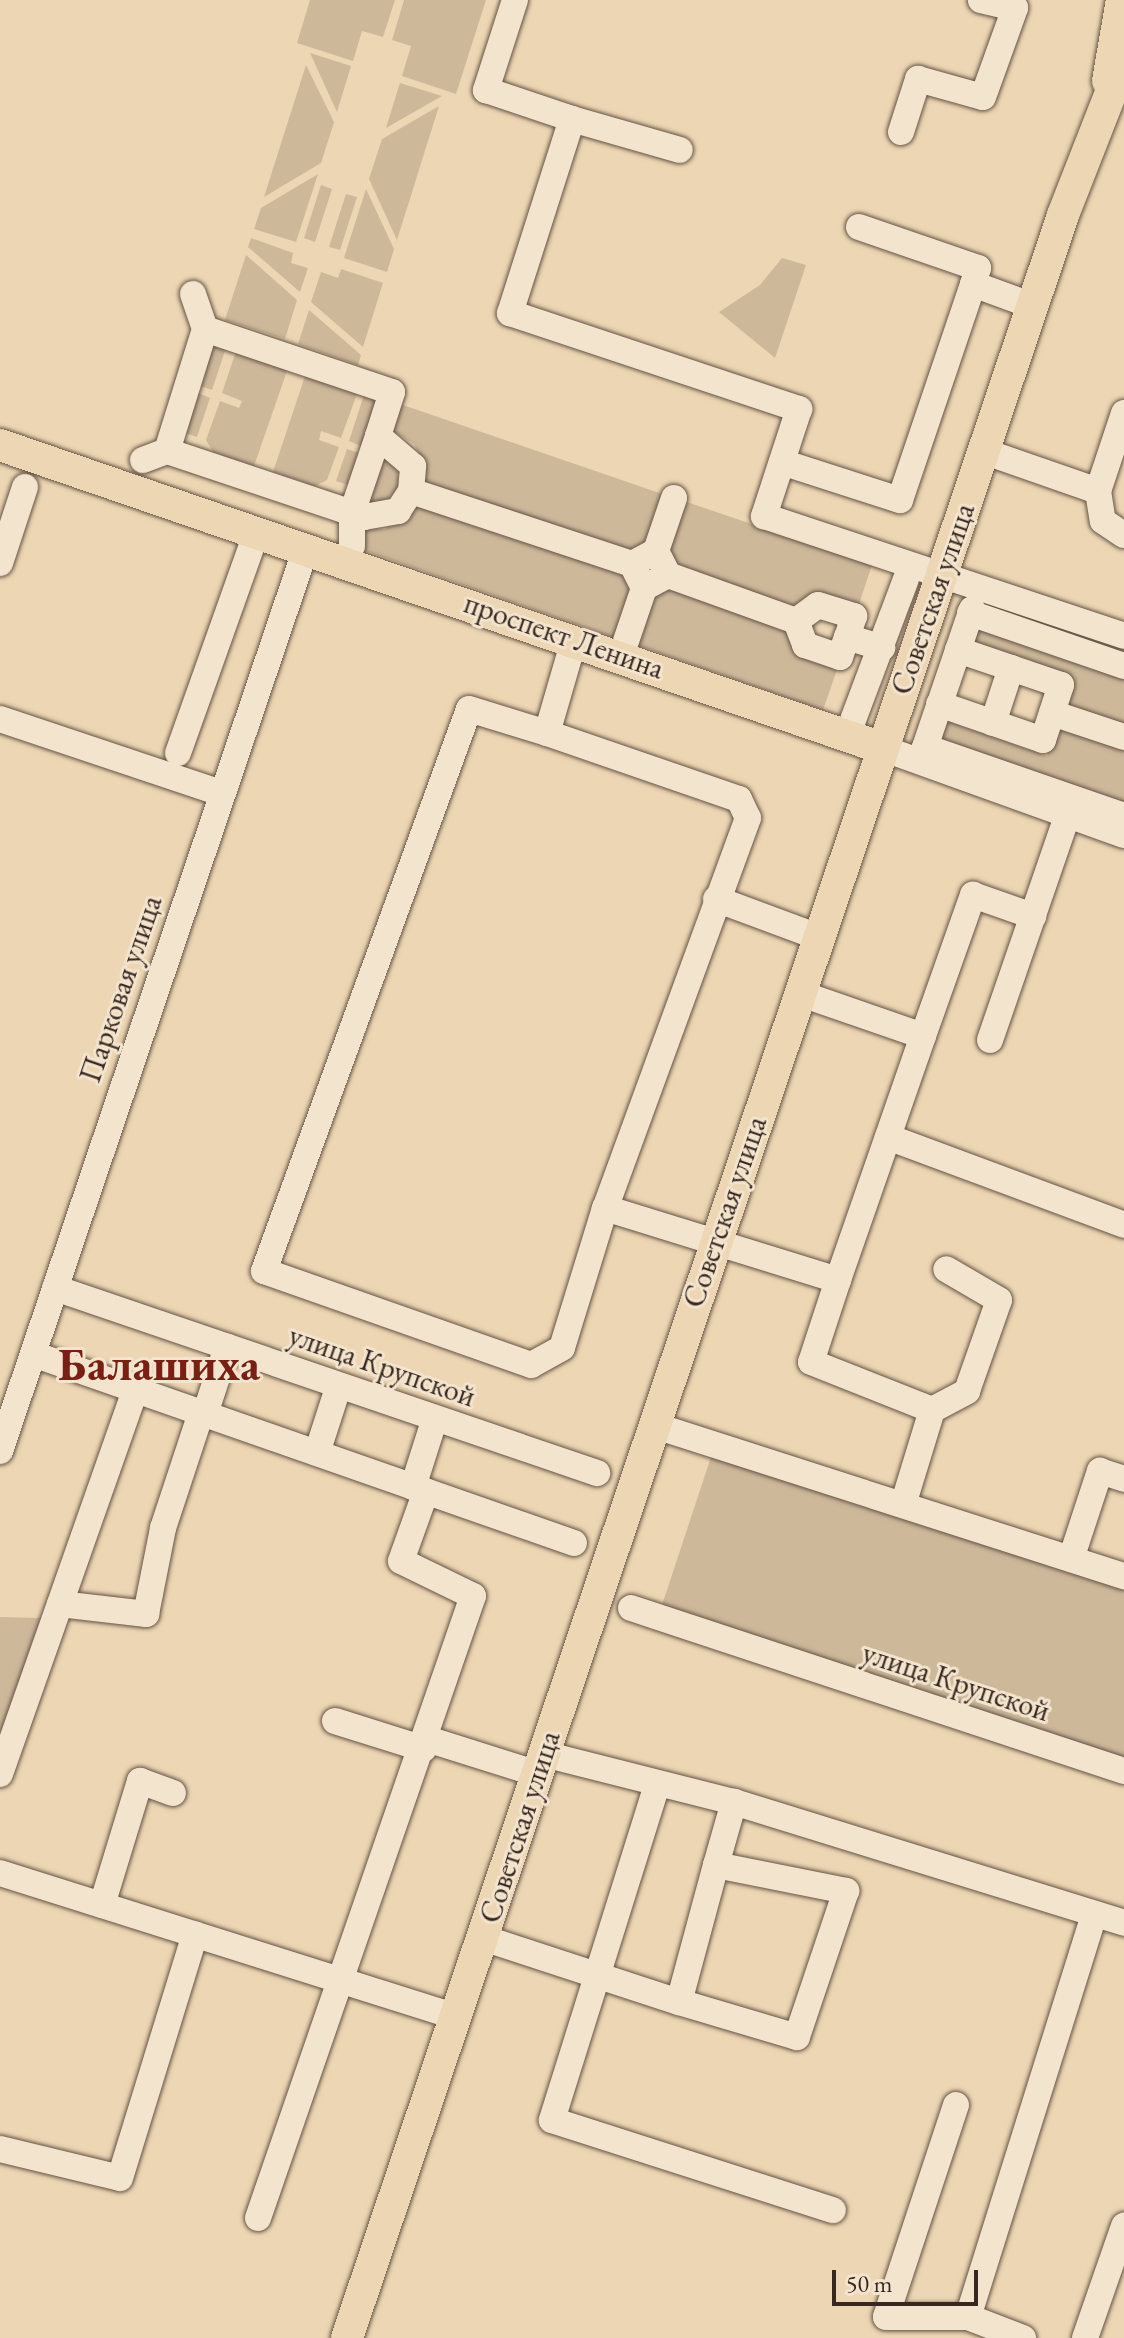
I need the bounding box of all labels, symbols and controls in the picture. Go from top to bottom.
street label: Советская улица [883,499,983,699]
street label: проспект Ленина [459,585,669,687]
street label: Парковая улица [72,891,170,1087]
street label: Советская улица [675,1112,775,1312]
street label: улица Крупской [284,1317,480,1415]
district label: Балашиха [58,1336,260,1392]
street label: улица Крупской [858,1635,1054,1729]
street label: Советская улица [472,1726,568,1928]
scale bar [836,2254,982,2304]
text: 50 m [846,2268,893,2299]

